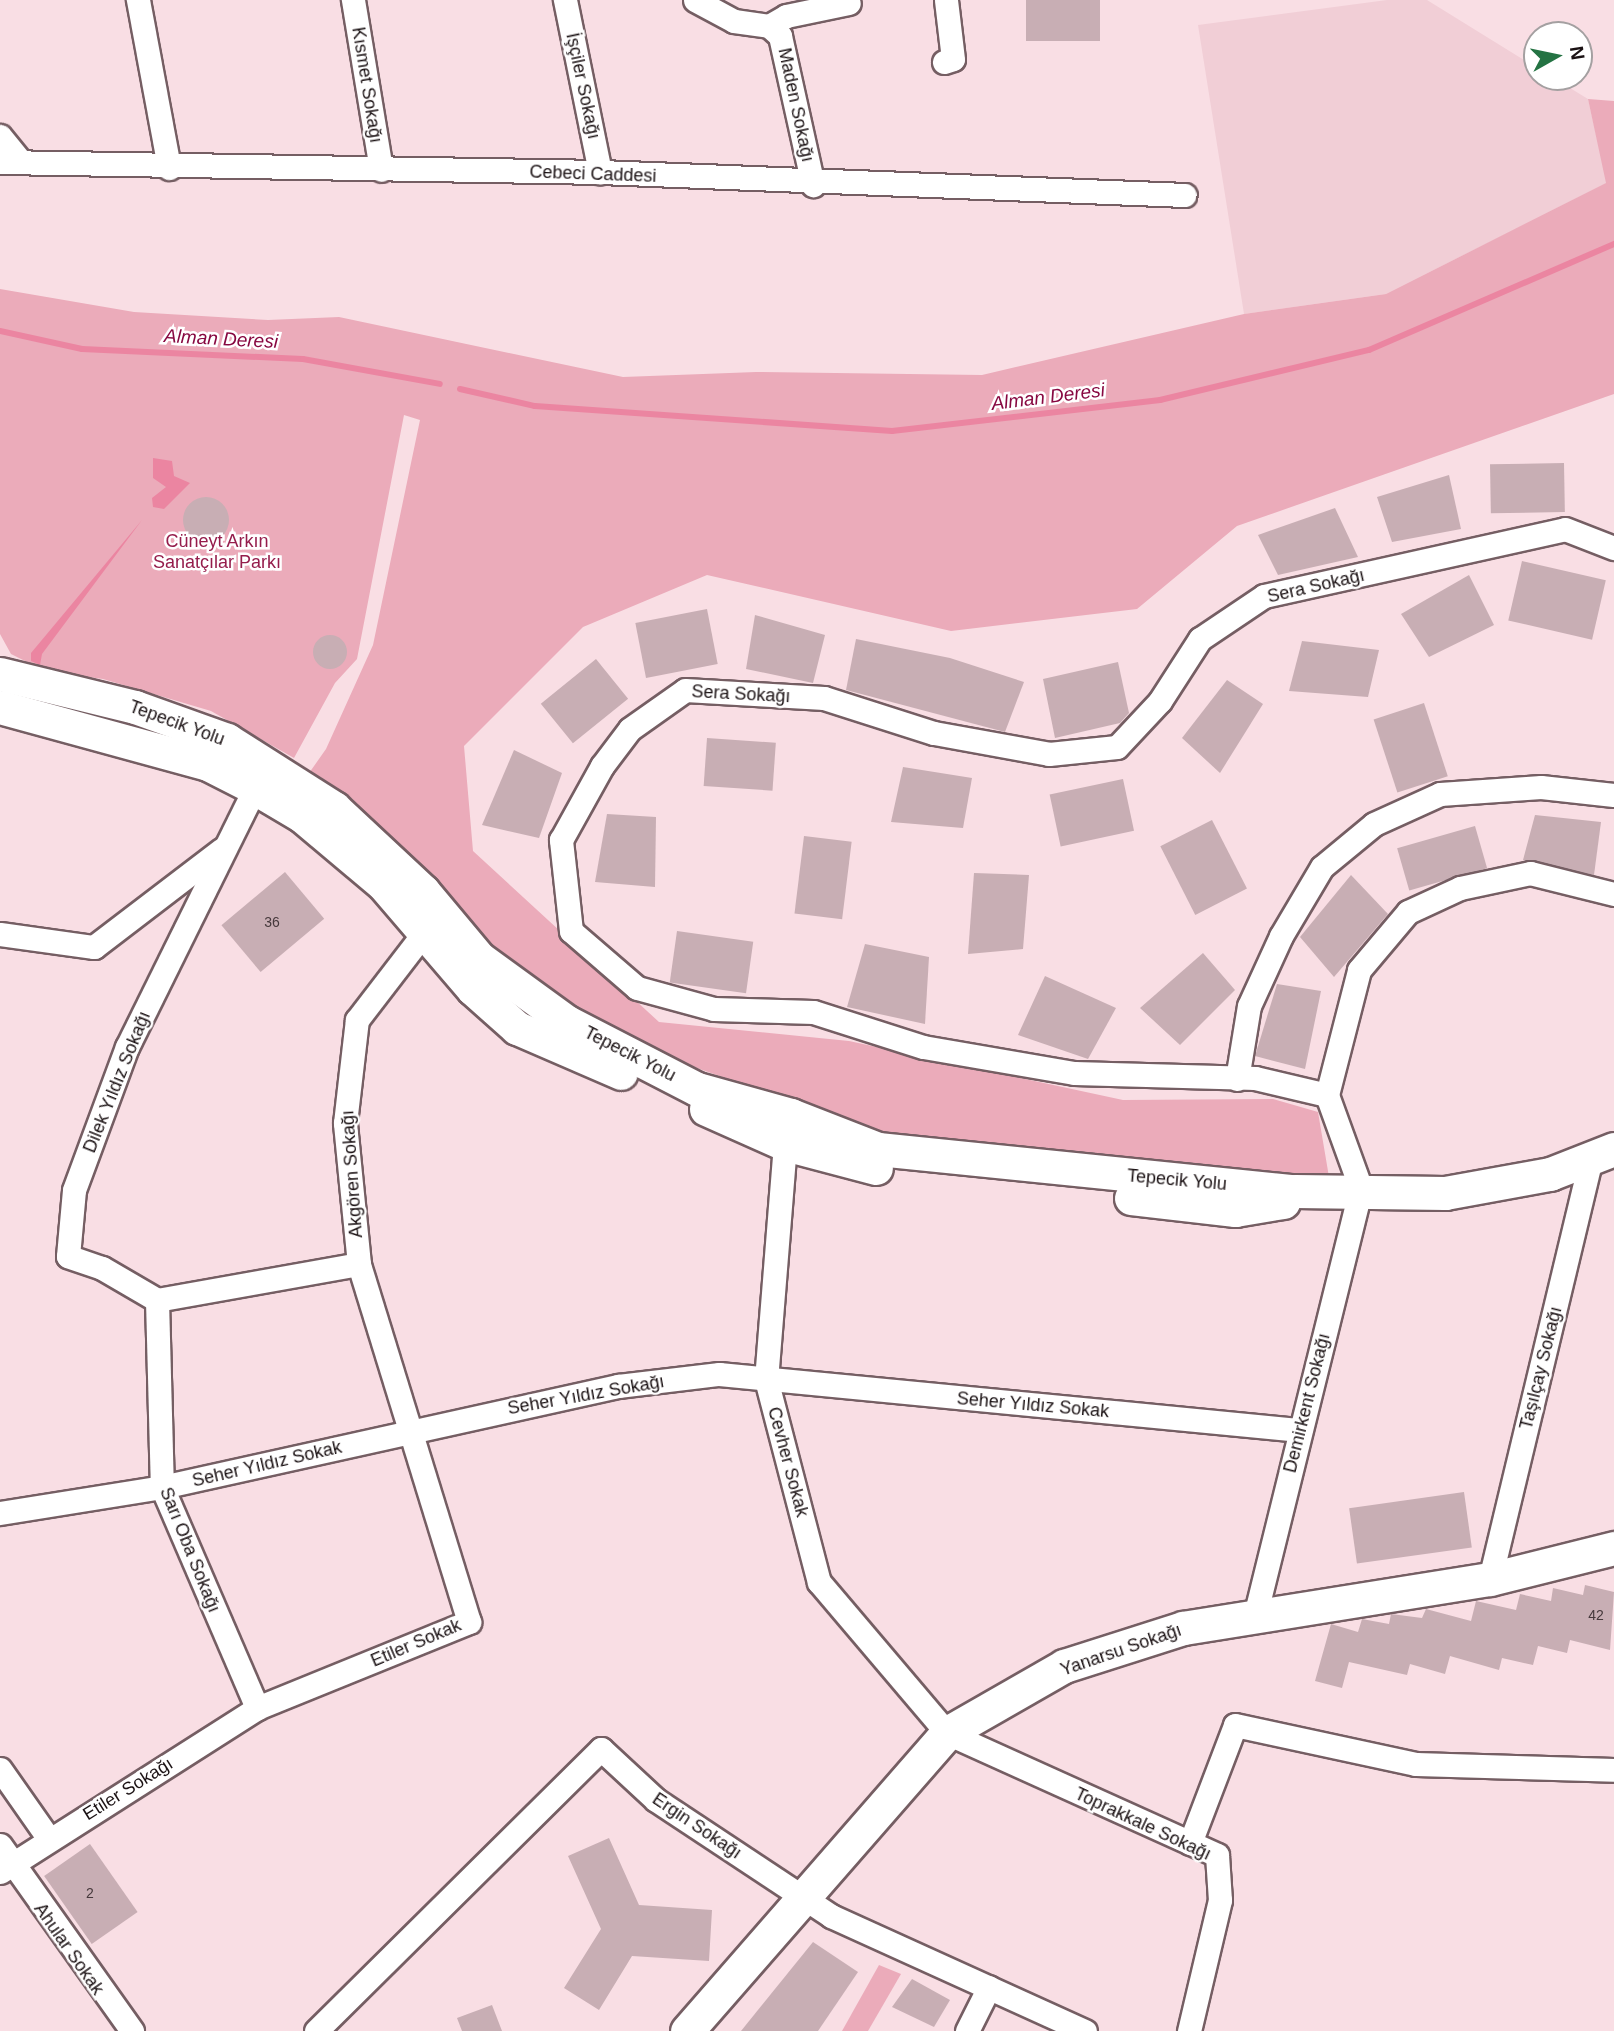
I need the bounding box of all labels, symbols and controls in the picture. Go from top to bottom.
north arrow [1523,21,1593,91]
street label: Kısmet Sokağı [347,26,387,144]
street label: İşçiler Sokağı [561,31,605,141]
text: N [1566,45,1589,61]
street label: Maden Sokağı [773,46,819,164]
street label: Cebeci Caddesi [529,161,657,187]
water label: Alman Deresi [163,325,279,353]
water label: Alman Deresi [990,379,1106,415]
park label: Cüneyt Arkın Sanatçılar Parkı [153,531,281,574]
street label: Sera Sokağı [1265,564,1367,608]
street label: Sera Sokağı [691,681,791,707]
street label: Tepecik Yolu [126,696,228,750]
house number: 36 [264,914,280,930]
street label: Dilek Yıldız Sokağı [79,1008,155,1156]
street label: Tepecik Yolu [580,1022,680,1086]
street label: Akgören Sokağı [337,1109,367,1239]
street label: Tepecik Yolu [1126,1165,1228,1195]
street label: Taşılçay Sokağı [1515,1304,1567,1432]
street label: Demirkent Sokağı [1279,1331,1335,1475]
street label: Seher Yıldız Sokağı [506,1371,666,1419]
street label: Seher Yıldız Sokak [956,1388,1110,1422]
street label: Cevher Sokak [763,1405,813,1519]
street label: Seher Yıldız Sokak [190,1436,344,1492]
street label: Sarı Oba Sokağı [155,1484,225,1616]
house number: 42 [1588,1607,1604,1623]
street label: Etiler Sokak [368,1614,464,1672]
street label: Yanarsu Sokağı [1058,1619,1184,1681]
street label: Etiler Sokağı [79,1753,177,1825]
street label: Toprakkale Sokağı [1071,1783,1215,1865]
street label: Ergin Sokağı [648,1788,746,1864]
house number: 2 [86,1885,94,1901]
street label: Ahular Sokak [29,1899,109,1999]

